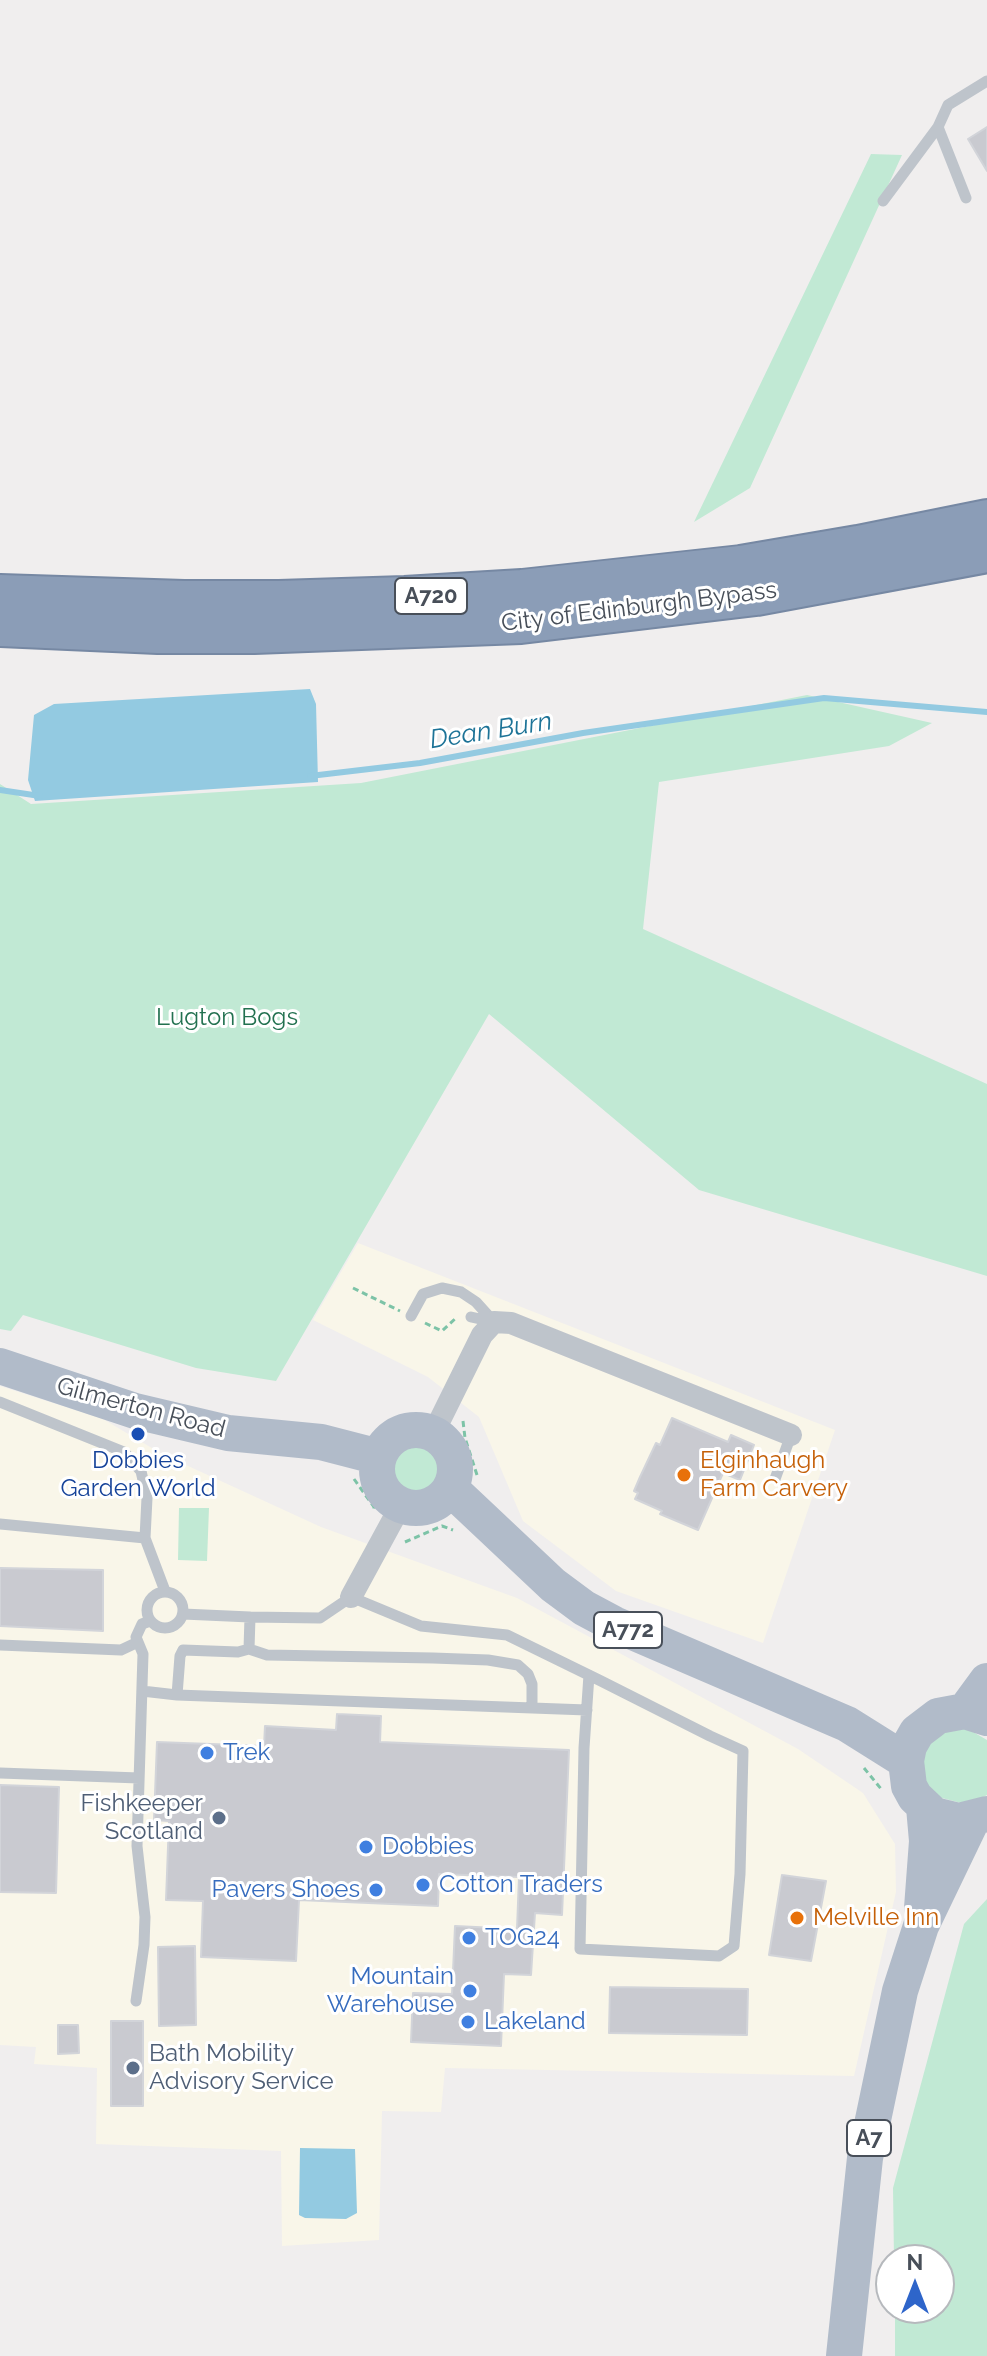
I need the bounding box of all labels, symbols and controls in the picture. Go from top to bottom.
street label: City of Edinburgh Bypass [500,576,778,638]
road number: A720 [395,578,467,614]
water label: Dean Burn [428,706,554,756]
park label: Lugton Bogs [156,1004,298,1032]
street label: Gilmerton Road [54,1372,228,1444]
marker: Dobbies Garden World [129,1425,147,1443]
place label: Dobbies Garden World [60,1447,216,1503]
place label: Elginhaugh Farm Carvery [700,1447,848,1503]
marker: Elginhaugh Farm Carvery [675,1466,693,1484]
road number: A772 [594,1612,662,1648]
place label: Trek [223,1739,270,1767]
marker: Trek [198,1744,216,1762]
place label: Fishkeeper Scotland [80,1790,203,1846]
marker: Fishkeeper Scotland [210,1809,228,1827]
place label: Dobbies [382,1833,474,1861]
marker: Dobbies [357,1838,375,1856]
place label: Cotton Traders [439,1871,603,1899]
place label: Pavers Shoes [211,1876,360,1904]
marker: Cotton Traders [414,1876,432,1894]
marker: Pavers Shoes [367,1881,385,1899]
place label: Melville Inn [813,1904,939,1932]
marker: Melville Inn [788,1909,806,1927]
place label: TOG24 [485,1924,560,1952]
marker: TOG24 [460,1929,478,1947]
place label: Mountain Warehouse [327,1963,454,2019]
marker: Mountain Warehouse [461,1982,479,2000]
place label: Lakeland [484,2008,586,2036]
marker: Lakeland [459,2013,477,2031]
place label: Bath Mobility Advisory Service [149,2040,333,2096]
marker: Bath Mobility Advisory Service [124,2059,142,2077]
road number: A7 [847,2120,891,2156]
north arrow [875,2244,955,2324]
text: N [907,2249,923,2275]

